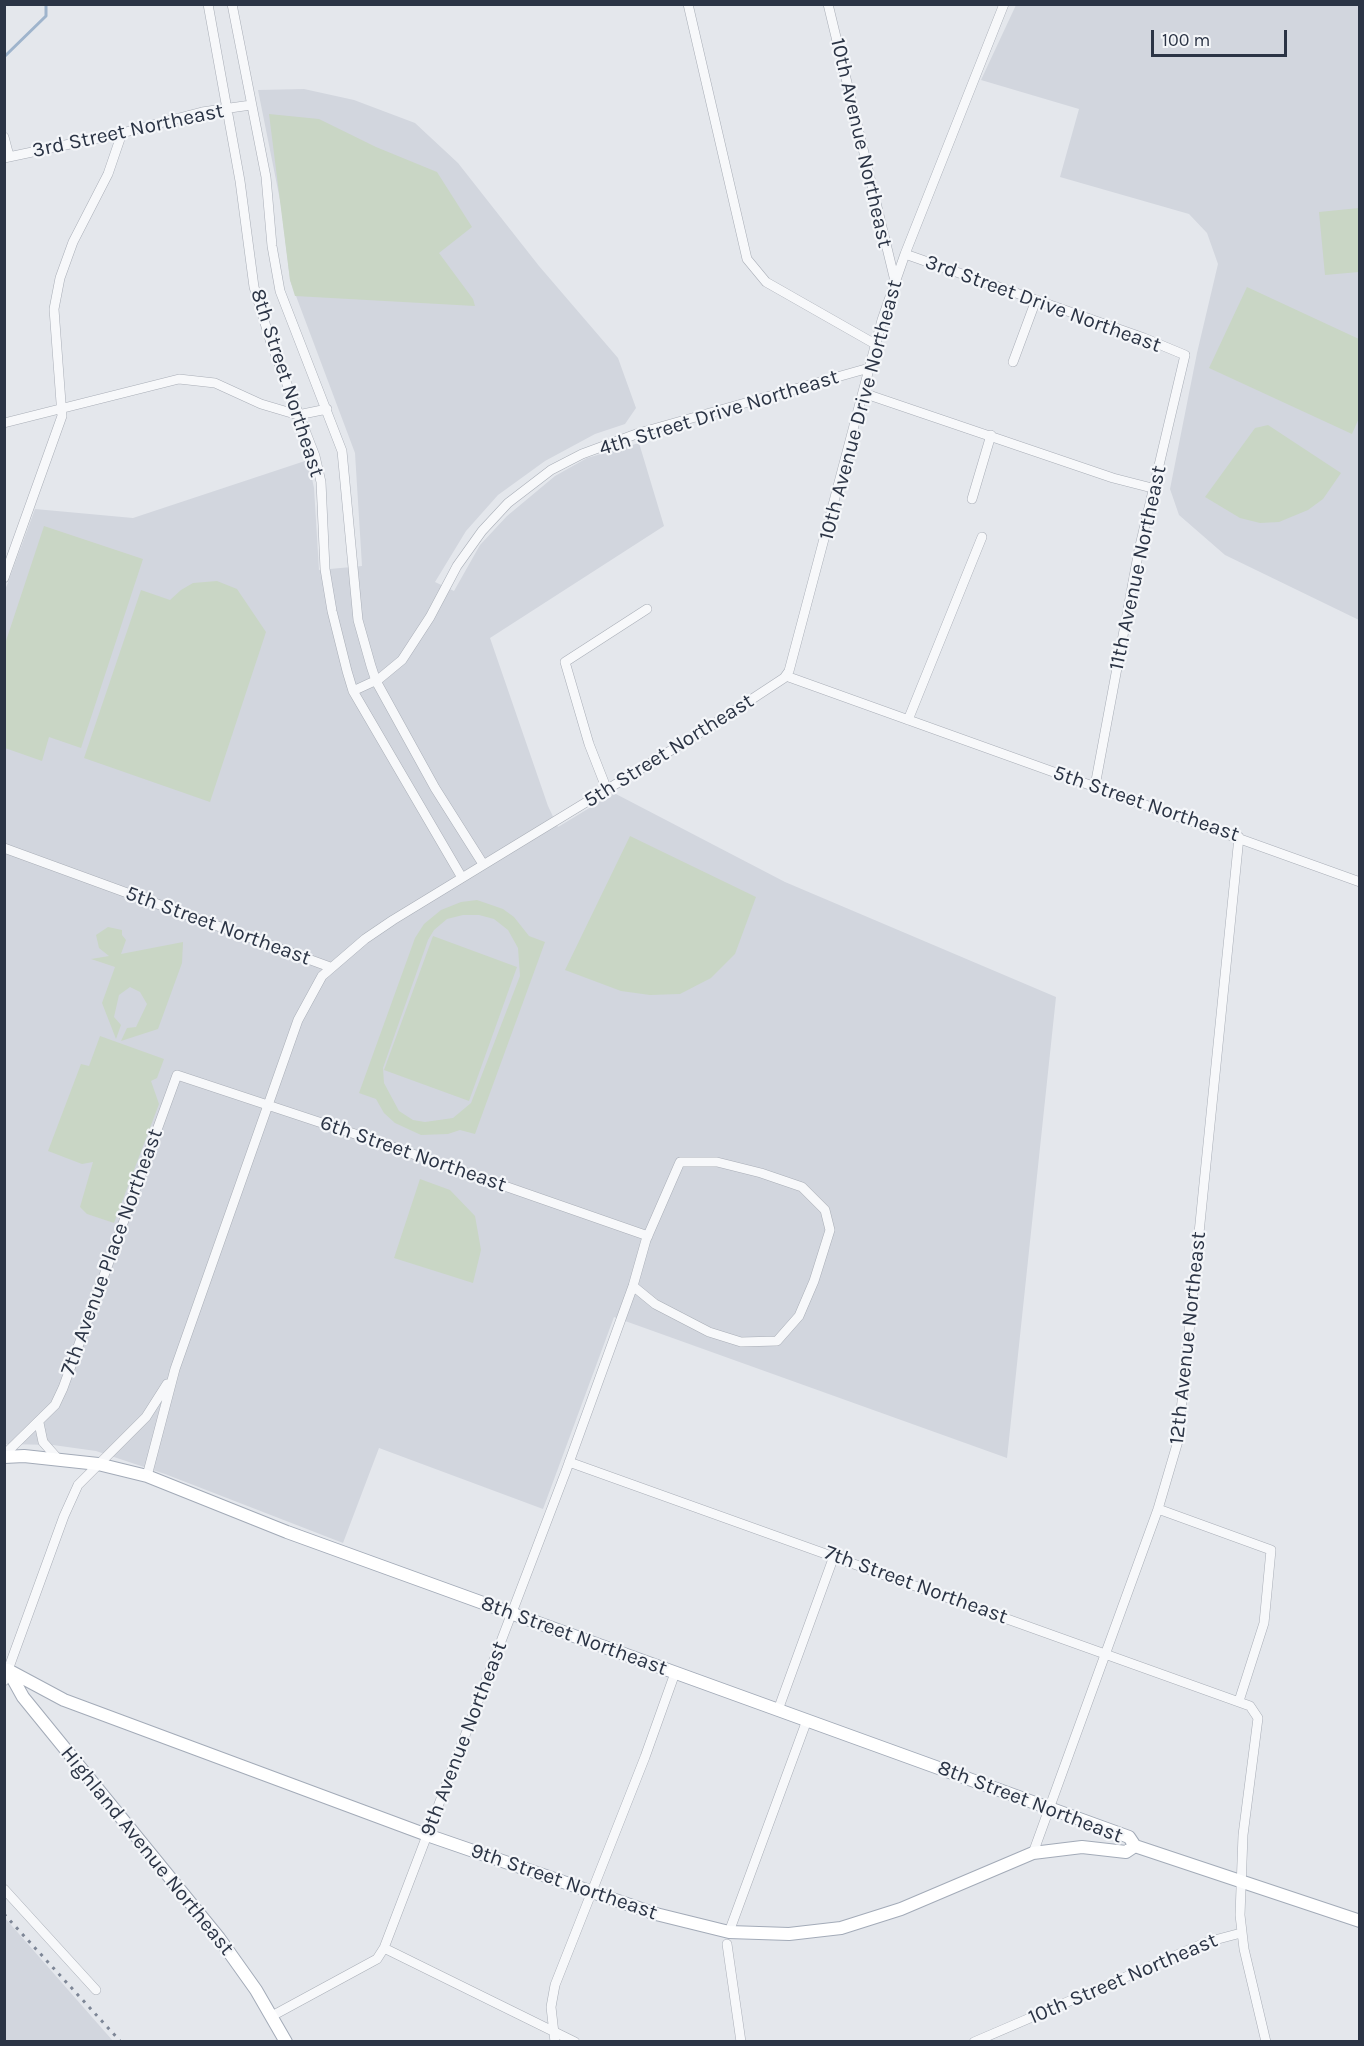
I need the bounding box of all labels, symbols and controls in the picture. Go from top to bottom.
scale bar [1154,18,1290,56]
text: 100 m [1162,29,1210,51]
street label: 10th Avenue Northeast [825,36,897,250]
street label: 3rd Street Northeast [30,98,226,164]
street label: 3rd Street Drive Northeast [922,250,1164,358]
street label: 10th Avenue Drive Northeast [814,277,908,543]
street label: 8th Street Northeast [245,286,329,480]
street label: 4th Street Drive Northeast [596,365,842,461]
street label: 11th Avenue Northeast [1104,463,1172,673]
street label: 5th Street Northeast [580,689,758,813]
street label: 5th Street Northeast [1050,760,1242,848]
street label: 5th Street Northeast [122,881,314,971]
street label: 6th Street Northeast [316,1110,510,1198]
street label: 7th Avenue Place Northeast [56,1125,168,1379]
street label: 12th Avenue Northeast [1164,1230,1212,1446]
street label: 7th Street Northeast [821,1540,1011,1630]
street label: 8th Street Northeast [477,1591,671,1681]
street label: 9th Avenue Northeast [415,1638,513,1840]
street label: Highland Avenue Northeast [55,1741,239,1961]
street label: 8th Street Northeast [934,1755,1126,1849]
street label: 9th Street Northeast [467,1838,661,1926]
street label: 10th Street Northeast [1025,1928,1221,2030]

